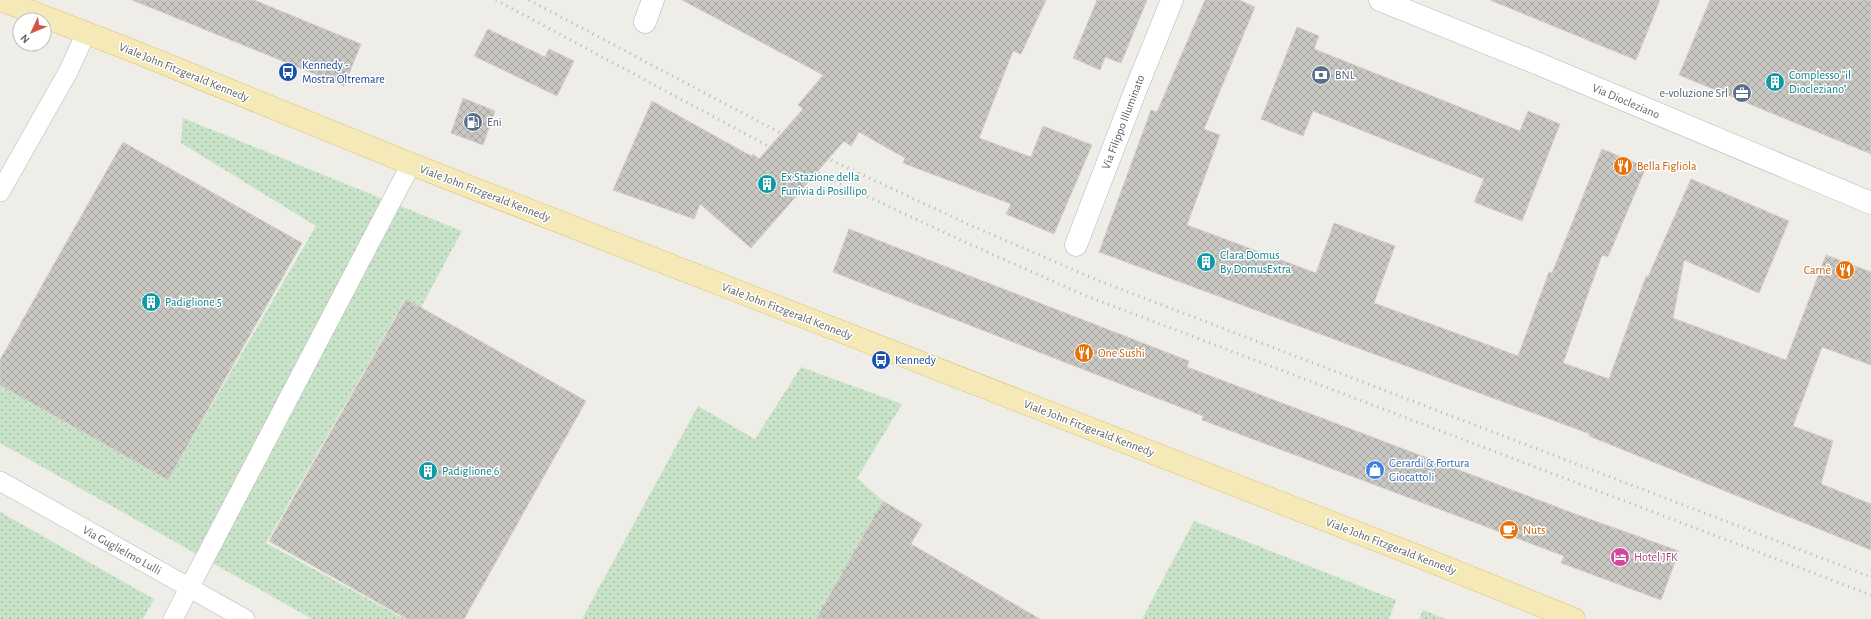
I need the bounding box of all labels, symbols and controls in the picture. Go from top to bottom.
north arrow [12,12,52,52]
text: N [19,32,32,45]
street label: Viale John Fitzgerald Kennedy [117,40,251,105]
place label: Kennedy - Mostra Oltremare [302,59,385,85]
bus stop icon: Kennedy - Mostra Oltremare [277,61,299,83]
bank icon: BNL [1310,64,1332,86]
place label: BNL [1335,69,1355,81]
place label: Complesso "il Diocleziano" [1789,69,1851,95]
building icon: Complesso "il Diocleziano" [1764,71,1786,93]
street label: Via Filippo Illuminato [1099,73,1147,171]
street label: Via Diocleziano [1590,81,1662,121]
office icon: e-voluzione Srl [1731,82,1753,104]
place label: e-voluzione Srl [1660,87,1728,99]
fuel station icon: Eni [462,111,484,133]
place label: Eni [487,116,502,128]
restaurant icon: Bella Figliola [1612,155,1634,177]
place label: Bella Figliola [1637,160,1697,172]
street label: Viale John Fitzgerald Kennedy [418,162,552,224]
place label: Ex Stazione della Funivia di Posillipo [781,171,867,197]
building icon: Ex Stazione della Funivia di Posillipo [756,173,778,195]
place label: Clara Domus By DomusExtra [1220,249,1291,276]
building icon: Clara Domus By DomusExtra [1195,251,1217,273]
restaurant icon: Carnè [1834,259,1856,281]
place label: Carnè [1804,264,1831,276]
street label: Viale John Fitzgerald Kennedy [720,280,854,342]
building icon: Padiglione 5 [140,291,162,313]
place label: Padiglione 5 [165,296,222,308]
restaurant icon: One Sushi [1073,342,1095,364]
place label: One Sushi [1098,347,1145,359]
bus stop icon: Kennedy [870,349,892,371]
place label: Kennedy [895,354,936,367]
street label: Viale John Fitzgerald Kennedy [1022,397,1156,459]
place label: Gerardi & Fortura Giocattoli [1389,457,1470,483]
shop icon: Gerardi & Fortura Giocattoli [1364,459,1386,481]
building icon: Padiglione 6 [417,460,439,482]
place label: Padiglione 6 [442,465,500,477]
street label: Viale John Fitzgerald Kennedy [1324,515,1458,577]
cafe icon: Nuts [1498,519,1520,541]
street label: Via Guglielmo Lulli [81,523,163,577]
place label: Nuts [1523,524,1545,536]
hotel icon: Hotel JFK [1609,546,1631,568]
place label: Hotel JFK [1634,551,1678,563]

